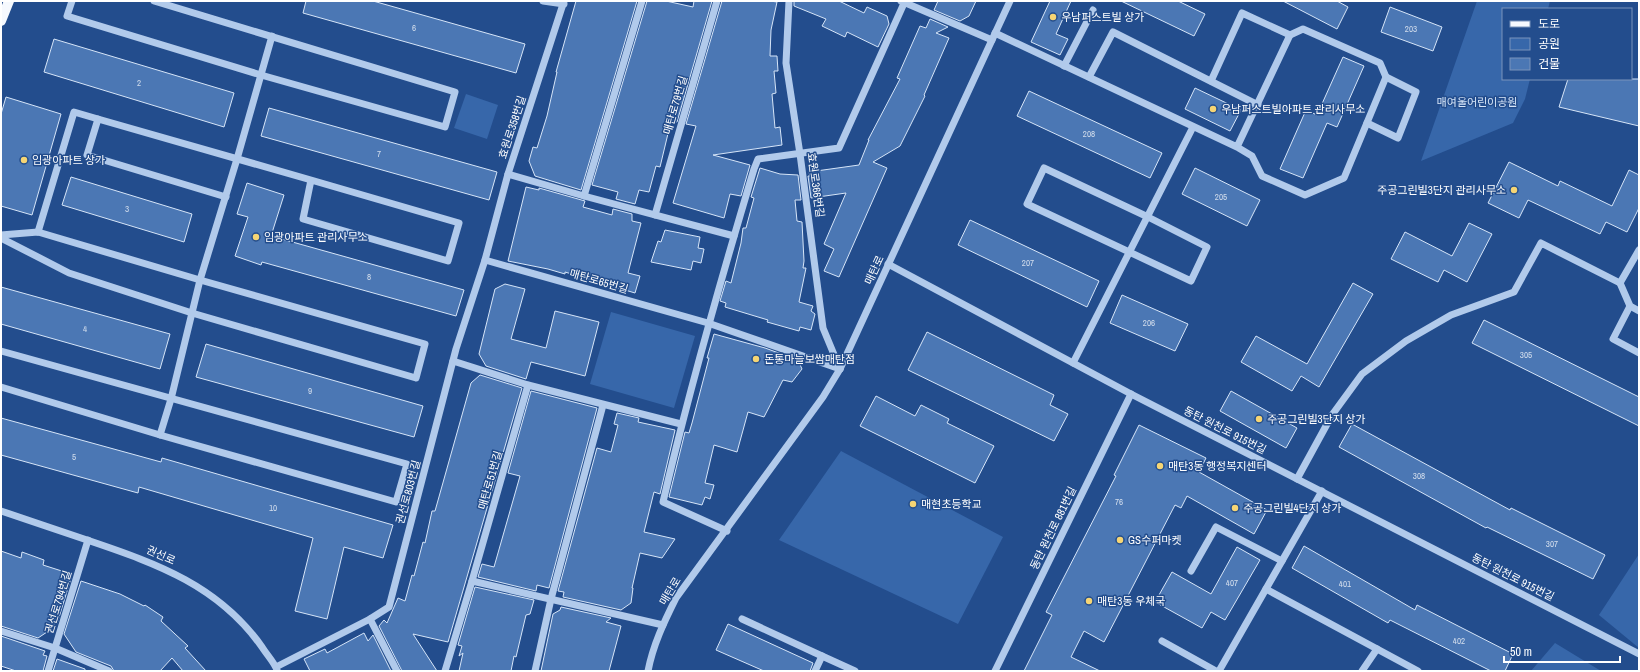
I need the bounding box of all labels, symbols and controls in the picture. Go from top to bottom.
legend [1502,8,1632,80]
place label: 우남퍼스트빌 상가 [1061,10,1144,24]
marker: 우남퍼스트빌 상가 [1048,12,1058,22]
text: 도로 [1538,16,1560,32]
house number: 6 [412,22,416,34]
house number: 203 [1405,23,1417,35]
text: 공원 [1538,36,1560,52]
text: 건물 [1538,56,1560,72]
street label: 매탄로79번길 [660,74,690,136]
house number: 2 [137,77,141,89]
street label: 효원로358번길 [495,94,529,160]
park label: 매여울어린이공원 [1437,95,1517,109]
place label: 우남퍼스트빌아파트 관리사무소 [1221,102,1365,116]
marker: 우남퍼스트빌아파트 관리사무소 [1208,104,1218,114]
house number: 208 [1083,128,1095,140]
house number: 7 [377,148,381,160]
street label: 효원로366번길 [804,152,828,218]
place label: 임광아파트 상가 [32,153,105,167]
marker: 임광아파트 상가 [19,155,29,165]
place label: 주공그린빌3단지 관리사무소 [1377,183,1506,197]
marker: 주공그린빌3단지 관리사무소 [1509,185,1519,195]
house number: 205 [1215,191,1227,203]
house number: 3 [125,203,129,215]
place label: 임광아파트 관리사무소 [264,230,368,244]
marker: 임광아파트 관리사무소 [251,232,261,242]
street label: 매탄로 [861,253,887,287]
house number: 207 [1022,257,1034,269]
street label: 매탄로65번길 [568,266,630,296]
house number: 8 [367,271,371,283]
house number: 206 [1143,317,1155,329]
house number: 4 [83,323,87,335]
house number: 305 [1520,349,1532,361]
place label: 돈통마늘보쌈매탄점 [764,352,855,366]
marker: 돈통마늘보쌈매탄점 [751,354,761,364]
house number: 9 [308,385,312,397]
street label: 동탄 원천로 915번길 [1181,403,1269,457]
place label: 주공그린빌3단지 상가 [1267,412,1366,426]
marker: 주공그린빌3단지 상가 [1254,414,1264,424]
street label: 매탄로51번길 [475,449,505,511]
house number: 5 [72,451,76,463]
street label: 권선로803번길 [393,458,423,526]
place label: 매탄3동 행정복지센터 [1168,459,1267,473]
marker: 매탄3동 행정복지센터 [1155,461,1165,471]
house number: 308 [1413,470,1425,482]
street label: 동탄 원천로 881번길 [1027,484,1079,572]
house number: 76 [1115,496,1123,508]
place label: 매현초등학교 [921,497,982,511]
marker: 매현초등학교 [908,499,918,509]
place label: 주공그린빌4단지 상가 [1243,501,1342,515]
house number: 10 [269,502,277,514]
marker: 주공그린빌4단지 상가 [1230,503,1240,513]
place label: GS수퍼마켓 [1128,533,1182,547]
marker: GS수퍼마켓 [1115,535,1125,545]
house number: 307 [1546,538,1558,550]
street label: 권선로 [144,542,178,568]
street label: 동탄 원천로 915번길 [1469,550,1557,604]
street label: 권선로794번길 [42,569,74,635]
street label: 매탄로 [656,574,684,608]
house number: 407 [1226,577,1238,589]
house number: 401 [1339,578,1351,590]
place label: 매탄3동 우체국 [1097,594,1165,608]
marker: 매탄3동 우체국 [1084,596,1094,606]
house number: 402 [1453,635,1465,647]
scale bar [1504,638,1620,664]
text: 50 m [1510,644,1532,660]

